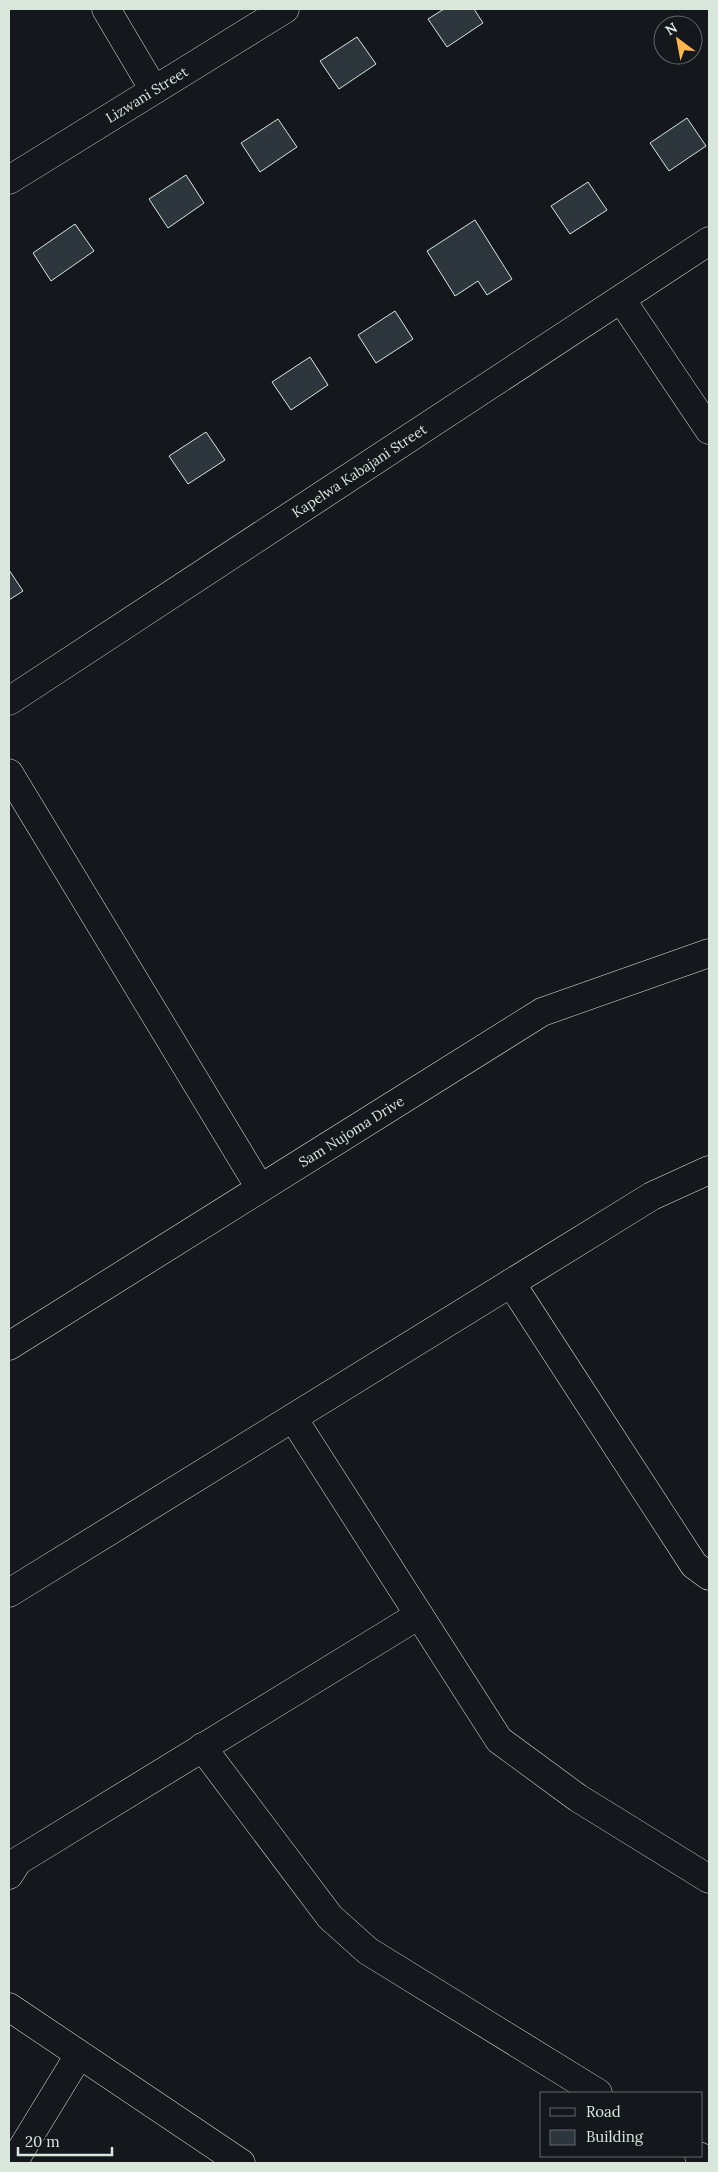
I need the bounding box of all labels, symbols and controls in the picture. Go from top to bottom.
north arrow [653,15,703,65]
text: N [662,18,681,39]
street label: Lizwani Street [102,62,192,127]
street label: Kapelwa Kabajani Street [288,420,430,522]
street label: Sam Nujoma Drive [295,1092,408,1171]
legend [540,2092,703,2157]
text: Road [586,2102,621,2121]
scale bar [18,2124,111,2156]
text: Building [586,2127,644,2146]
text: 20 m [25,2132,60,2151]

